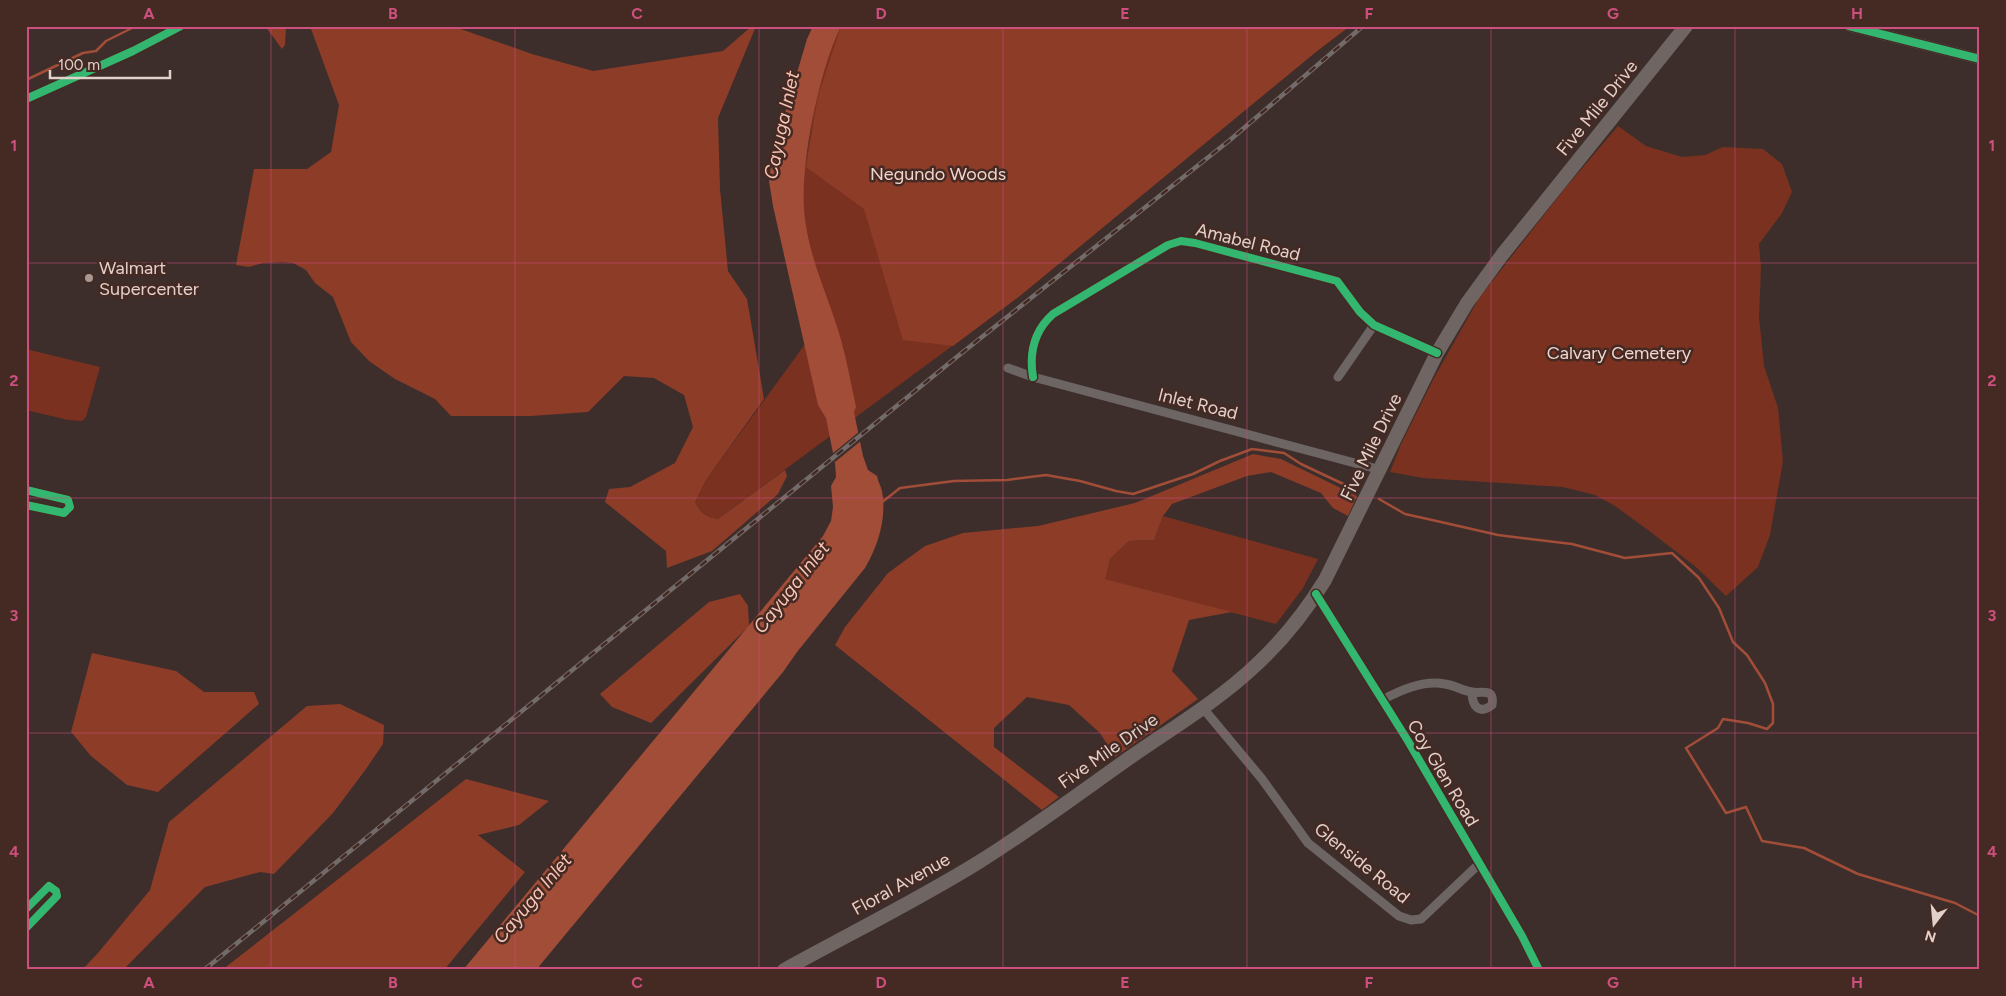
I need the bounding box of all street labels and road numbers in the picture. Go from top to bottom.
street label: Five Mile Drive [1552,56,1642,160]
street label: Amabel Road [1193,218,1303,266]
street label: Inlet Road [1156,383,1240,425]
street label: Five Mile Drive [1336,390,1407,504]
street label: Five Mile Drive [1054,708,1162,793]
street label: Coy Glen Road [1403,716,1483,830]
street label: Glenside Road [1310,818,1414,908]
street label: Floral Avenue [848,848,954,920]

